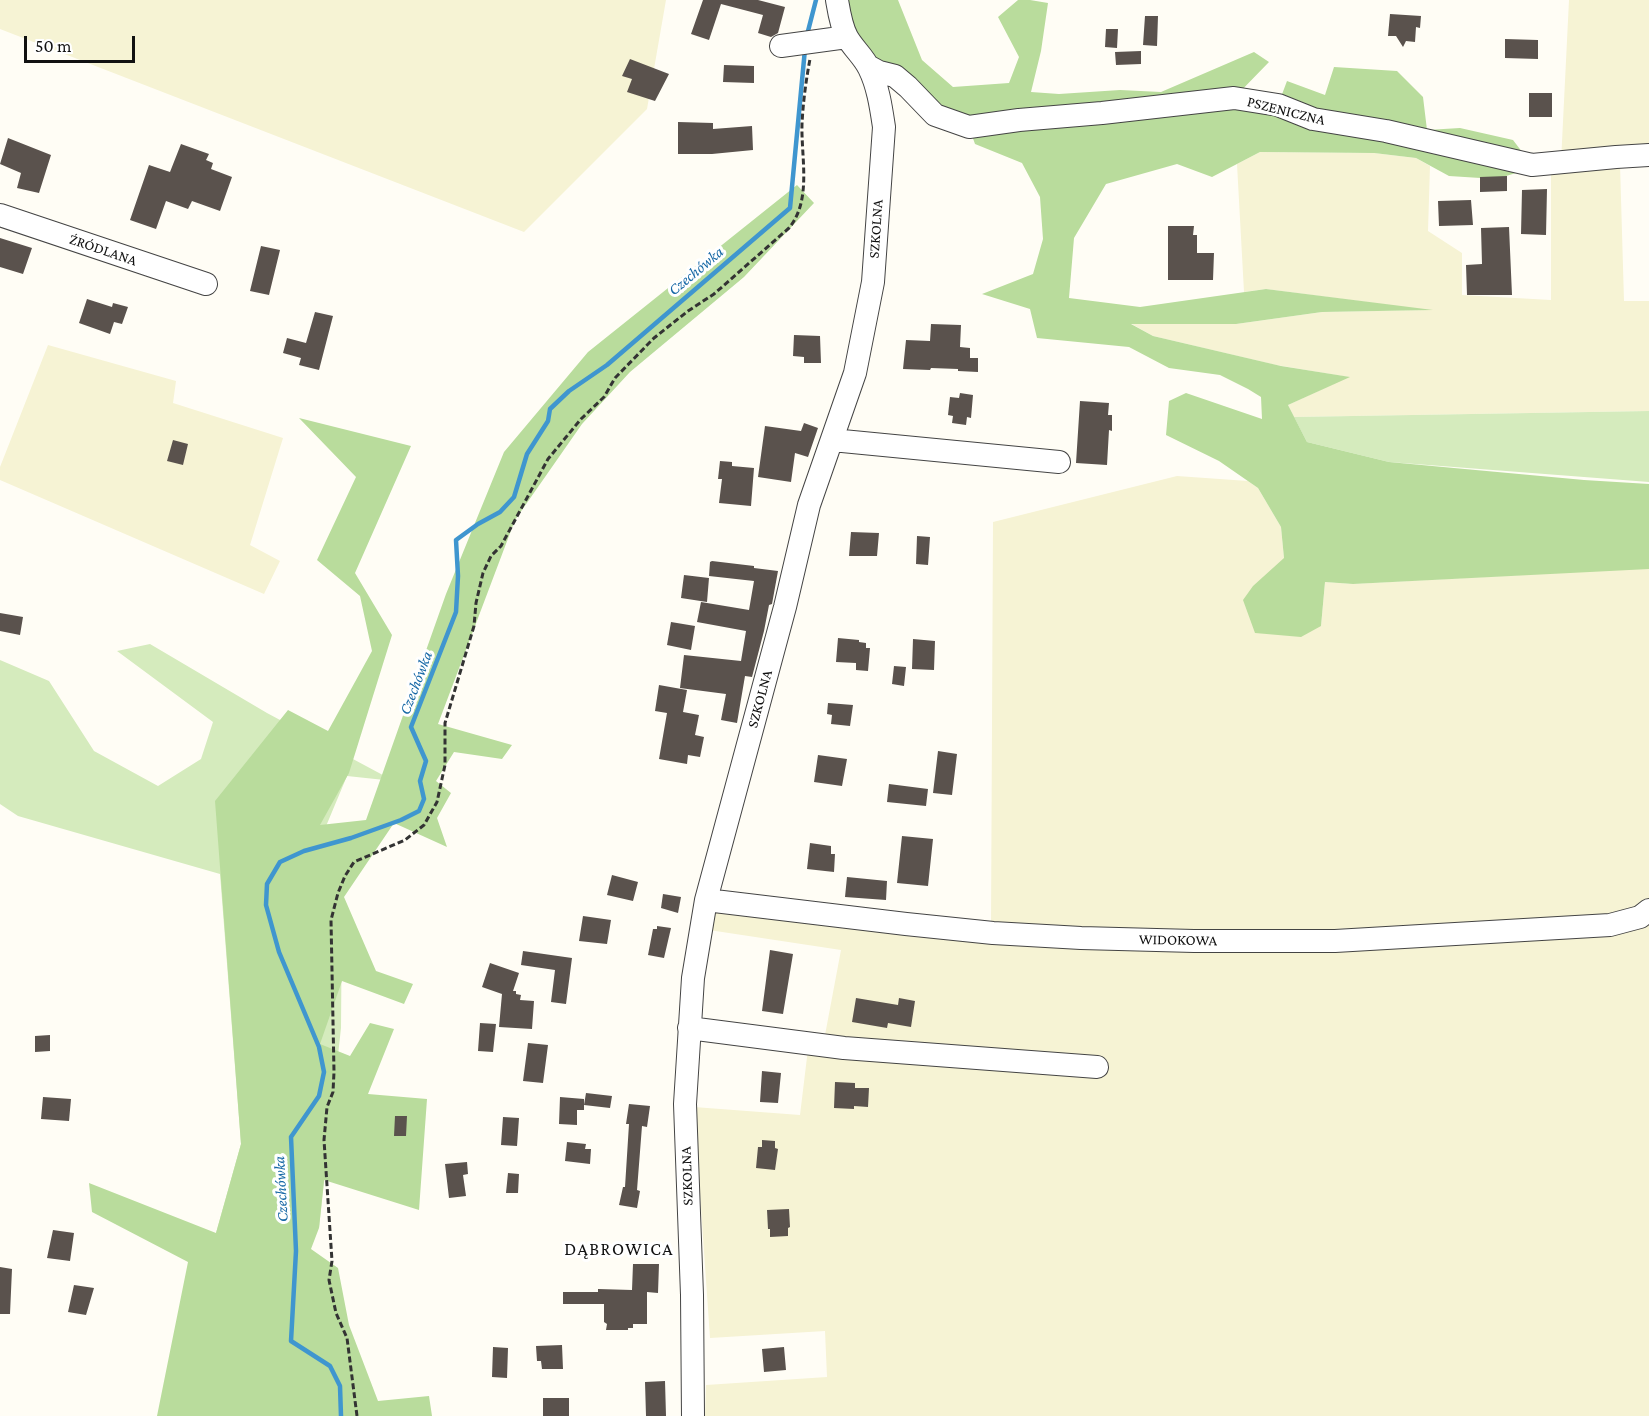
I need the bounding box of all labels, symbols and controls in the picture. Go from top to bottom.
scale bar [27,24,138,62]
text: 50 m [35,36,72,56]
street label: PSZENICZNA [1245,93,1327,129]
street label: SZKOLNA [865,199,887,259]
street label: ŹRÓDLANA [67,230,139,270]
water label: Czechówka [664,242,728,300]
water label: Czechówka [395,649,437,717]
street label: SZKOLNA [744,668,776,730]
street label: WIDOKOWA [1139,930,1217,950]
street label: SZKOLNA [677,1146,697,1206]
water label: Czechówka [270,1155,292,1223]
district label: DĄBROWICA [564,1238,674,1260]

